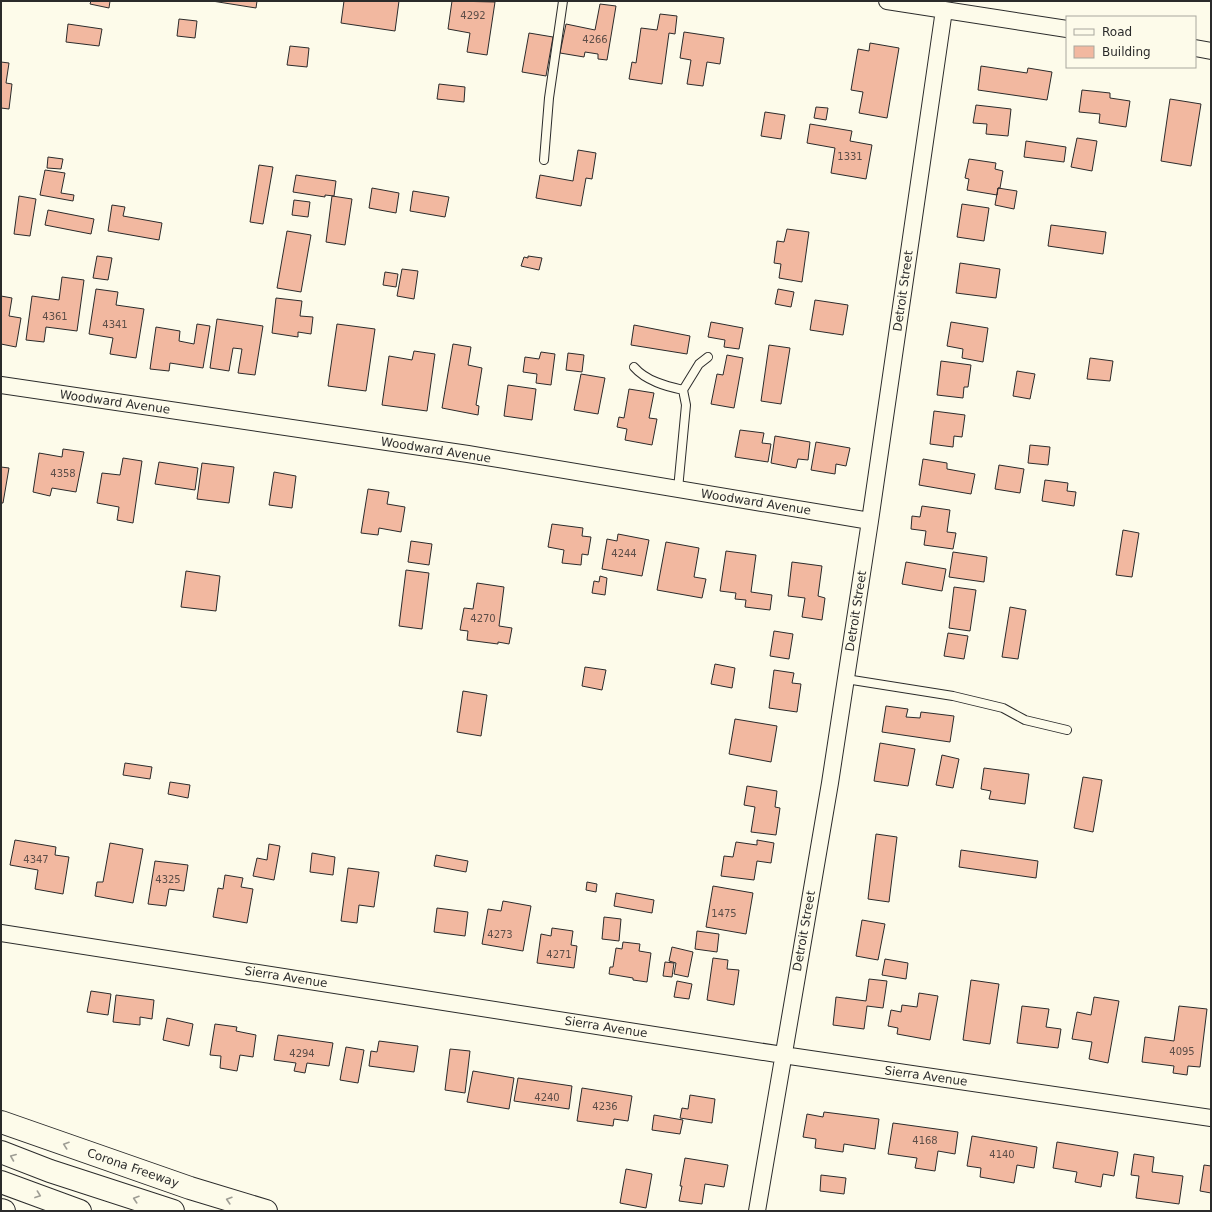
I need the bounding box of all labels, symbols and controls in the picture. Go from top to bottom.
house number: 4292 [460,10,486,21]
legend [1066,16,1196,68]
text: Road [1102,25,1132,39]
house number: 4266 [582,34,608,45]
text: Building [1102,45,1151,59]
house number: 1331 [837,151,863,162]
street label: Detroit Street [890,249,916,332]
house number: 4361 [42,311,68,322]
house number: 4341 [102,319,128,330]
street label: Woodward Avenue [59,387,171,417]
street label: Woodward Avenue [380,434,492,466]
house number: 4358 [50,468,76,479]
street label: Woodward Avenue [700,486,812,518]
house number: 4244 [611,548,637,559]
street label: Detroit Street [843,569,869,652]
house number: 4270 [470,613,496,624]
house number: 4347 [23,854,49,865]
house number: 4325 [155,874,181,885]
street label: Detroit Street [790,889,818,972]
house number: 1475 [711,908,737,919]
house number: 4273 [487,929,513,940]
house number: 4271 [546,949,572,960]
street label: Sierra Avenue [244,964,328,990]
street label: Sierra Avenue [564,1014,648,1040]
house number: 4095 [1169,1046,1195,1057]
house number: 4294 [289,1048,315,1059]
street label: Sierra Avenue [884,1063,968,1089]
house number: 4240 [534,1092,560,1103]
house number: 4236 [592,1101,618,1112]
house number: 4168 [912,1135,938,1146]
one-way arrow [62,1141,69,1150]
street label: Corona Freeway [85,1146,181,1190]
house number: 4140 [989,1149,1015,1160]
one-way arrow [10,1153,17,1161]
one-way arrow [34,1191,41,1199]
one-way arrow [133,1195,140,1204]
one-way arrow [225,1196,232,1205]

